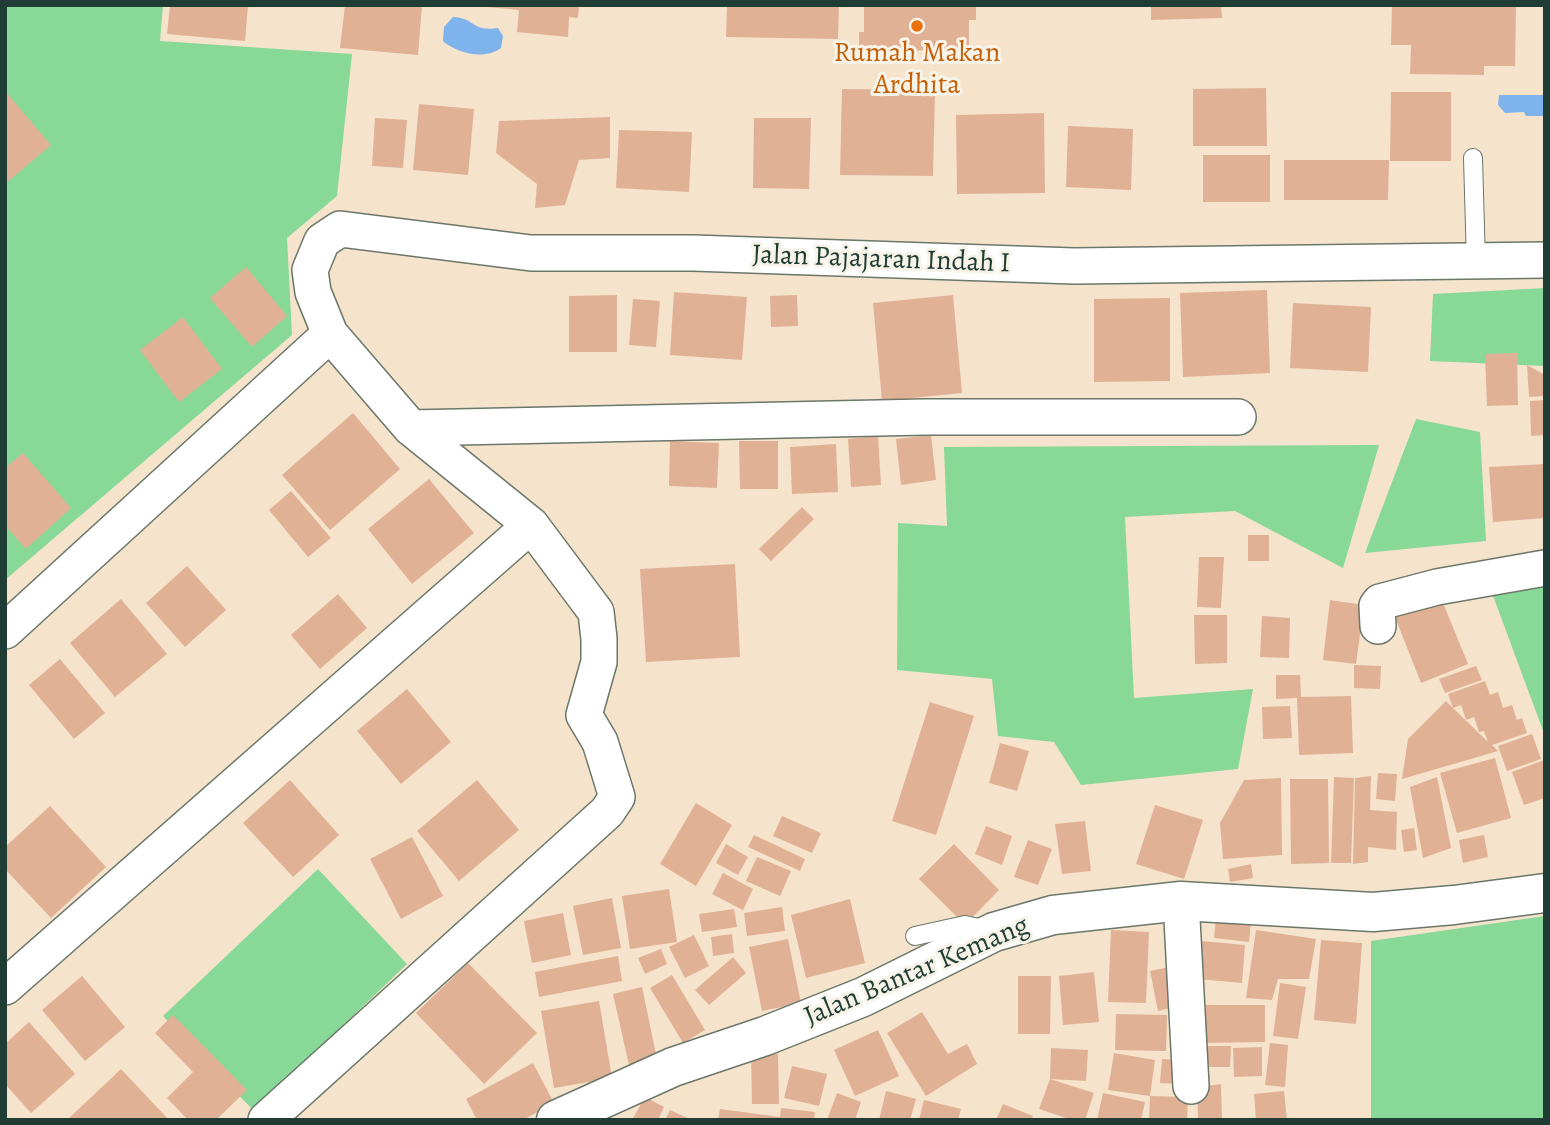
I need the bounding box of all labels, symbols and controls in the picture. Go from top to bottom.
marker: Rumah Makan Ardhita [909,18,925,34]
place label: Rumah Makan Ardhita [834,37,1000,103]
street label: Jalan Pajajaran Indah I [751,239,1011,281]
street label: Jalan Bantar Kemang [800,909,1034,1035]

